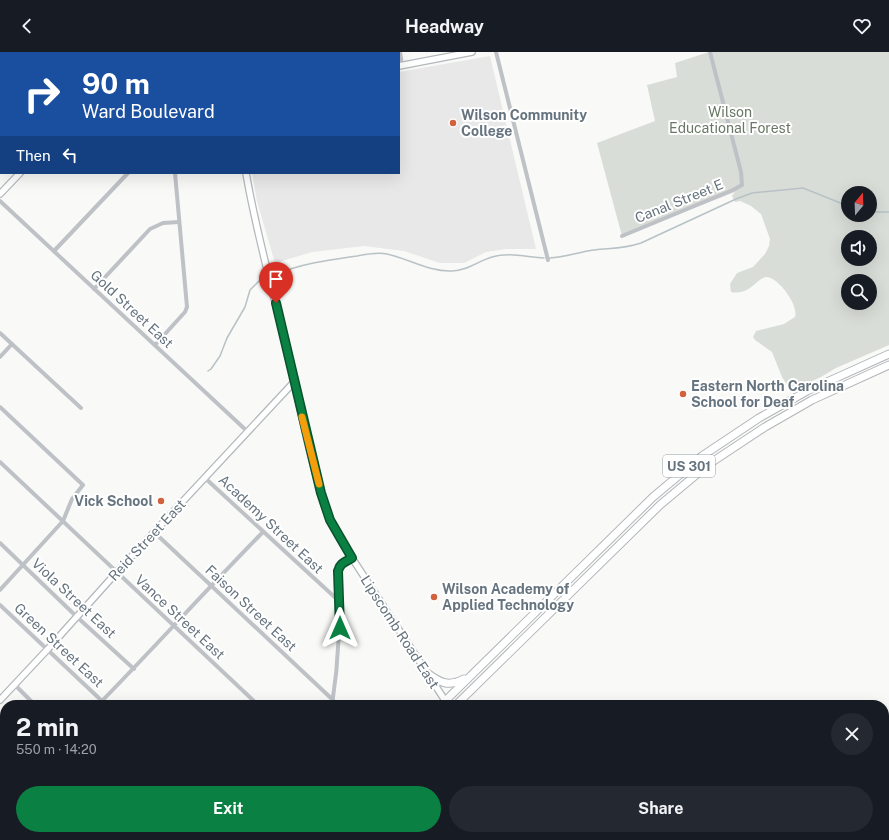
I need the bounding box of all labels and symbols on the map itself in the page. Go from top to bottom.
park label: Wilson Educational Forest [669,104,791,136]
place label: Wilson Community College [461,107,587,139]
marker: Wilson Community College [448,118,458,128]
street label: Canal Street E [633,176,725,226]
north arrow [841,186,877,222]
pin [259,262,293,303]
street label: Gold Street East [88,267,176,351]
place label: Eastern North Carolina School for Deaf [691,378,844,410]
marker: Eastern North Carolina School for Deaf [678,389,688,399]
road number: US 301 [663,455,715,477]
street label: Academy Street East [215,471,327,577]
place label: Vick School [74,493,153,509]
street label: Reid Street East [105,496,189,584]
marker: Vick School [156,496,166,506]
street label: Viola Street East [29,555,119,641]
street label: Faison Street East [202,562,300,654]
street label: Vance Street East [132,571,228,663]
street label: Lipscomb Road East [357,573,443,691]
place label: Wilson Academy of Applied Technology [442,581,574,613]
marker: Wilson Academy of Applied Technology [429,592,439,602]
street label: Green Street East [11,600,107,690]
position arrow [319,607,361,649]

